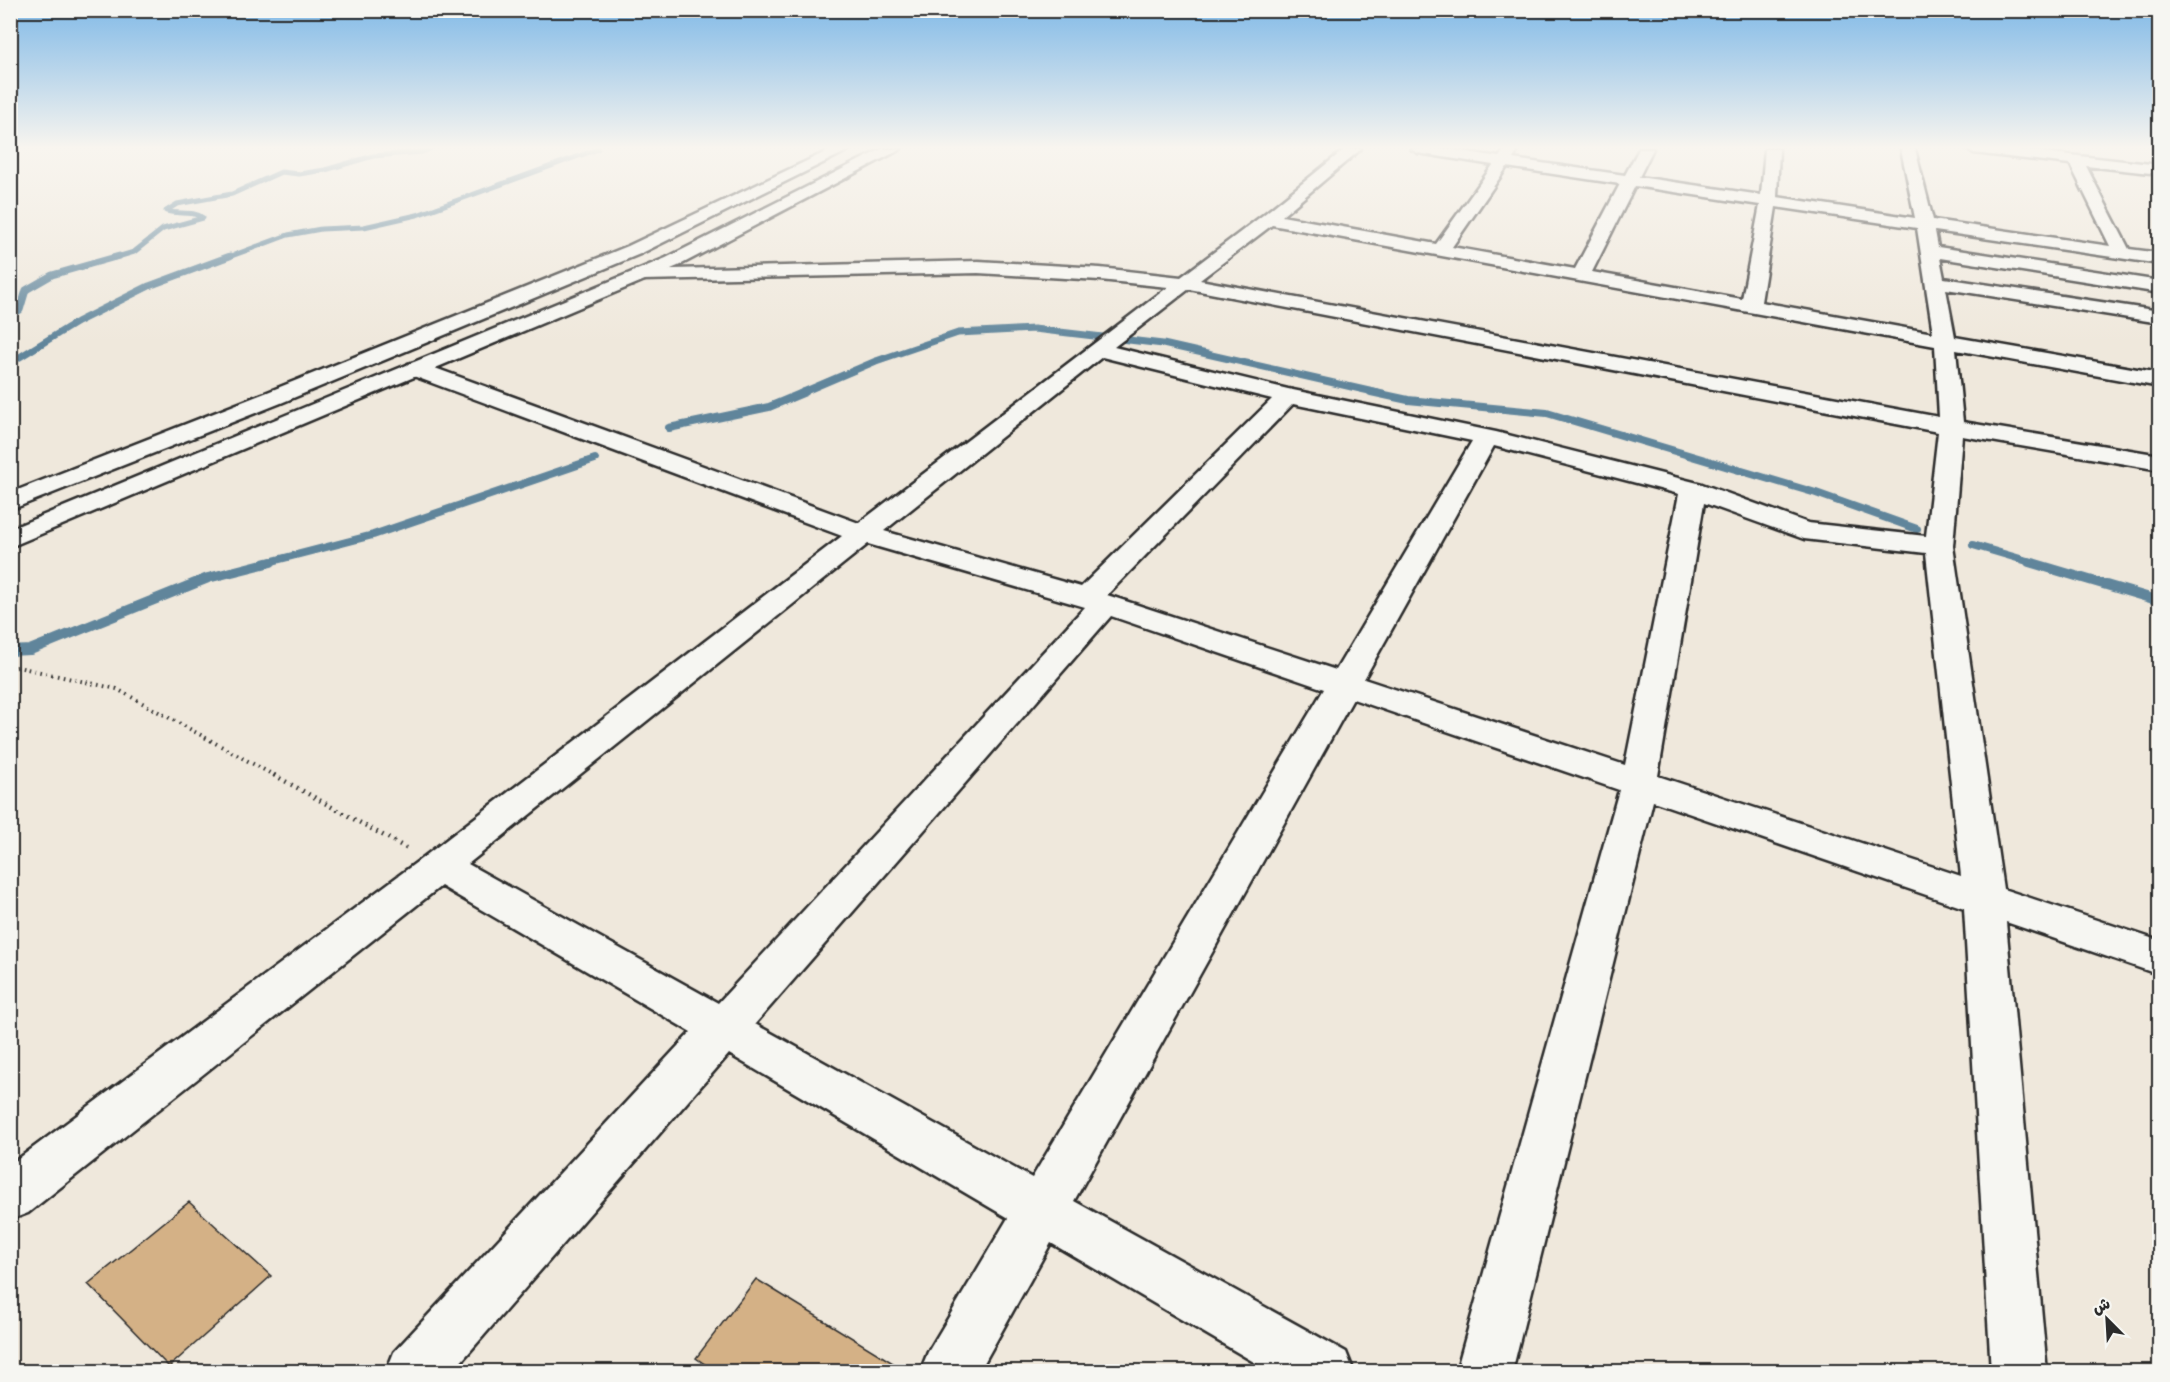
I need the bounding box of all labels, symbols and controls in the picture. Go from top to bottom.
north arrow [2077,1289,2137,1349]
text: ش [2089,1293,2113,1319]

